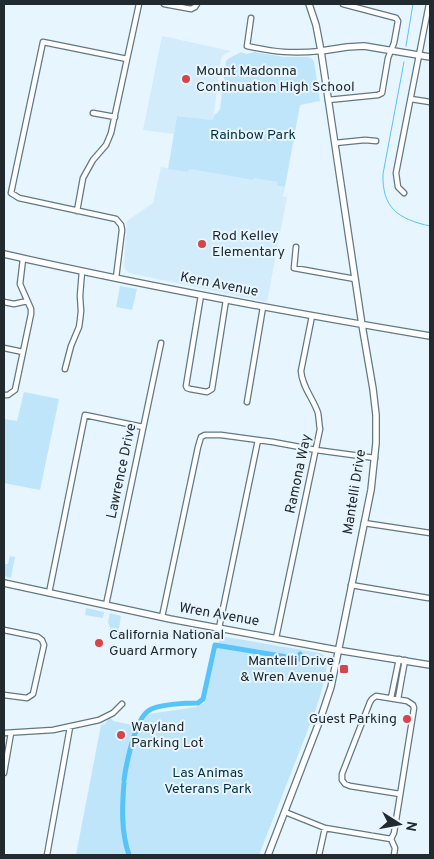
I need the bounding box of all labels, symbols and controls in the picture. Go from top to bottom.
place label: Mount Madonna Continuation High School [196,63,355,96]
marker: Mount Madonna Continuation High School [180,73,192,85]
park label: Rainbow Park [210,127,296,144]
place label: Rod Kelley Elementary [212,228,285,261]
marker: Rod Kelley Elementary [196,238,208,250]
street label: Kern Avenue [178,269,260,301]
street label: Lawrence Drive [104,422,140,520]
street label: Ramona Way [282,433,316,515]
street label: Mantelli Drive [340,448,370,536]
street label: Wren Avenue [178,600,260,630]
place label: California National Guard Armory [109,627,224,660]
marker: California National Guard Armory [93,637,105,649]
place label: Mantelli Drive & Wren Avenue [240,653,334,686]
marker: Mantelli Drive & Wren Avenue [338,663,350,675]
place label: Guest Parking [309,711,397,728]
marker: Guest Parking [401,713,413,725]
place label: Wayland Parking Lot [131,719,204,752]
marker: Wayland Parking Lot [115,729,127,741]
park label: Las Animas Veterans Park [164,765,252,798]
north arrow [374,799,424,849]
text: N [401,820,420,833]

